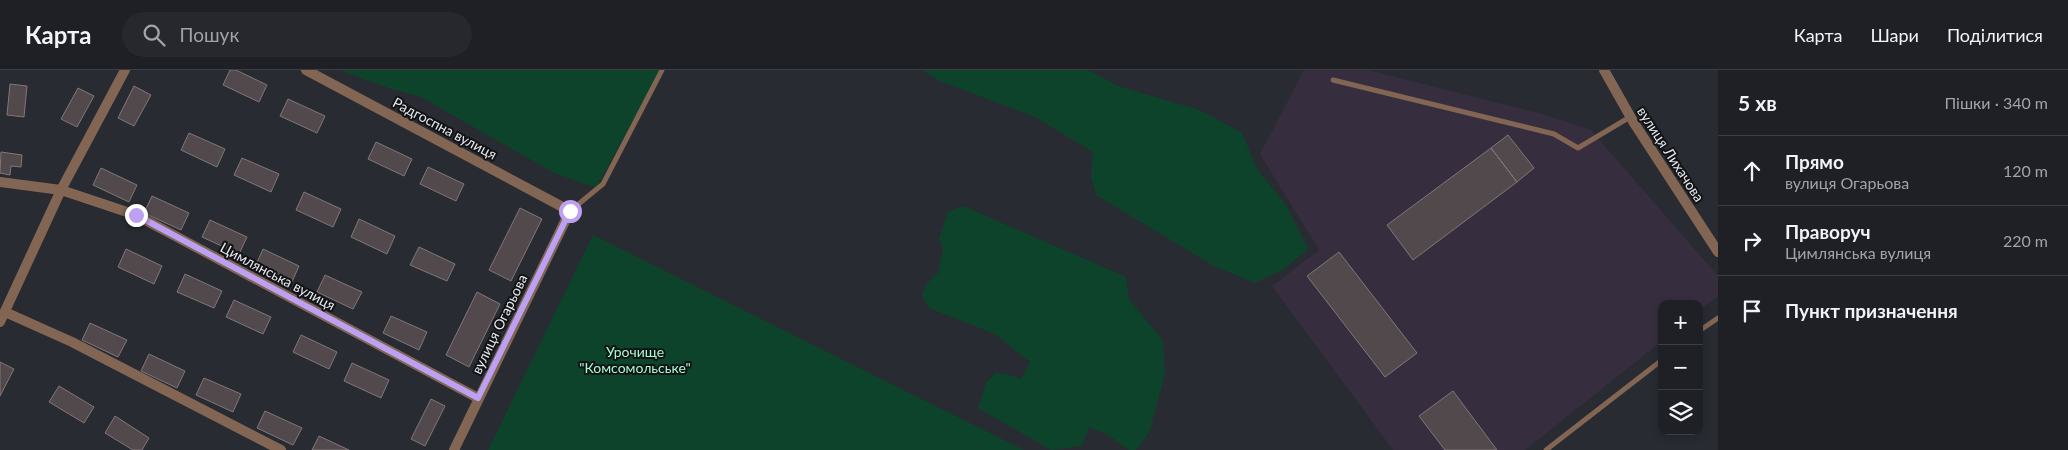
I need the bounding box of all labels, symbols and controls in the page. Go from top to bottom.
search box [122,12,472,57]
text: Карта [25,20,92,49]
icon: search [140,21,168,49]
text: Пошук [180,23,239,46]
text: Карта [1794,24,1842,46]
text: Шари [1870,24,1919,46]
text: Поділитися [1947,24,2043,46]
text: 5 хв [1738,90,1777,115]
street label: Радгоспна вулиця [390,93,500,163]
text: Пішки · 340 m [1944,93,2048,112]
street label: вулиця Лихачова [1634,103,1708,205]
text: Прямо [1785,150,1844,173]
icon: ahead [1738,157,1766,185]
text: 120 m [2003,161,2048,180]
text: вулиця Огарьова [1785,173,1909,192]
route start [559,200,582,223]
route end [125,204,148,227]
text: Праворуч [1785,220,1870,243]
icon: right [1738,227,1766,255]
text: 220 m [2003,231,2048,250]
street label: Цимлянська вулиця [218,238,338,314]
text: Цимлянська вулиця [1785,243,1931,262]
street label: вулиця Огарьова [468,271,530,377]
icon: arrive [1738,297,1766,325]
text: Пункт призначення [1785,299,1958,322]
map controls [1658,300,1703,435]
button: + [1658,300,1703,345]
park label: Урочище "Комсомольське" [579,343,691,376]
button: − [1658,345,1703,390]
button: layers [1658,390,1703,435]

